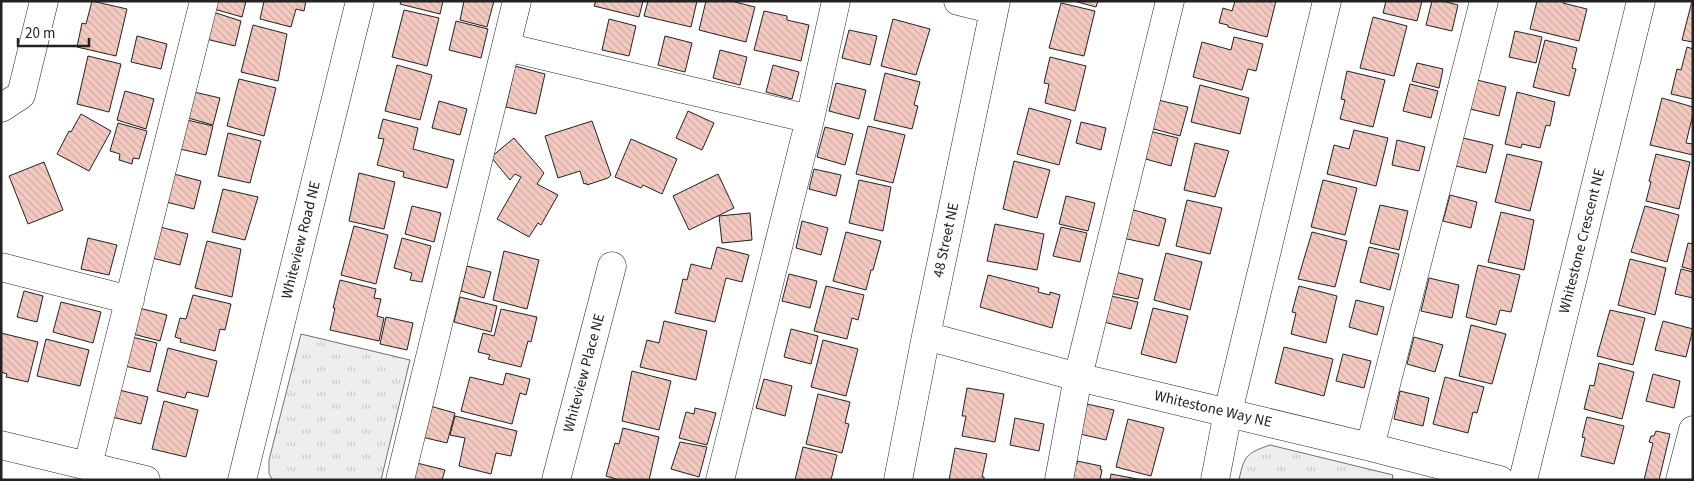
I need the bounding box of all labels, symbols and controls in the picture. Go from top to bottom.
scale bar [18,15,89,47]
text: 20 m [25,23,55,44]
street label: Whitestone Crescent NE [1554,166,1610,316]
street label: Whiteview Road NE [276,179,326,301]
street label: 48 Street NE [928,201,964,279]
street label: Whiteview Place NE [558,311,610,435]
street label: Whitestone Way NE [1152,385,1274,433]

